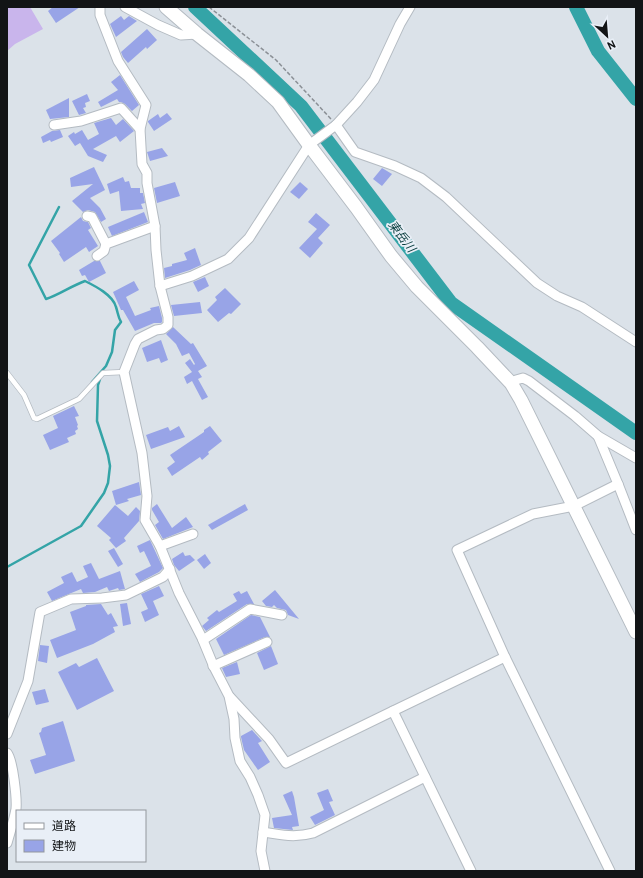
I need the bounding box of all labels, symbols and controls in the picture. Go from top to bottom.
north arrow [587,16,627,56]
text: N [604,36,618,52]
water label: 東岳川 [384,218,419,258]
legend [16,810,146,862]
text: 道路 [52,819,76,835]
text: 建物 [52,839,76,855]

